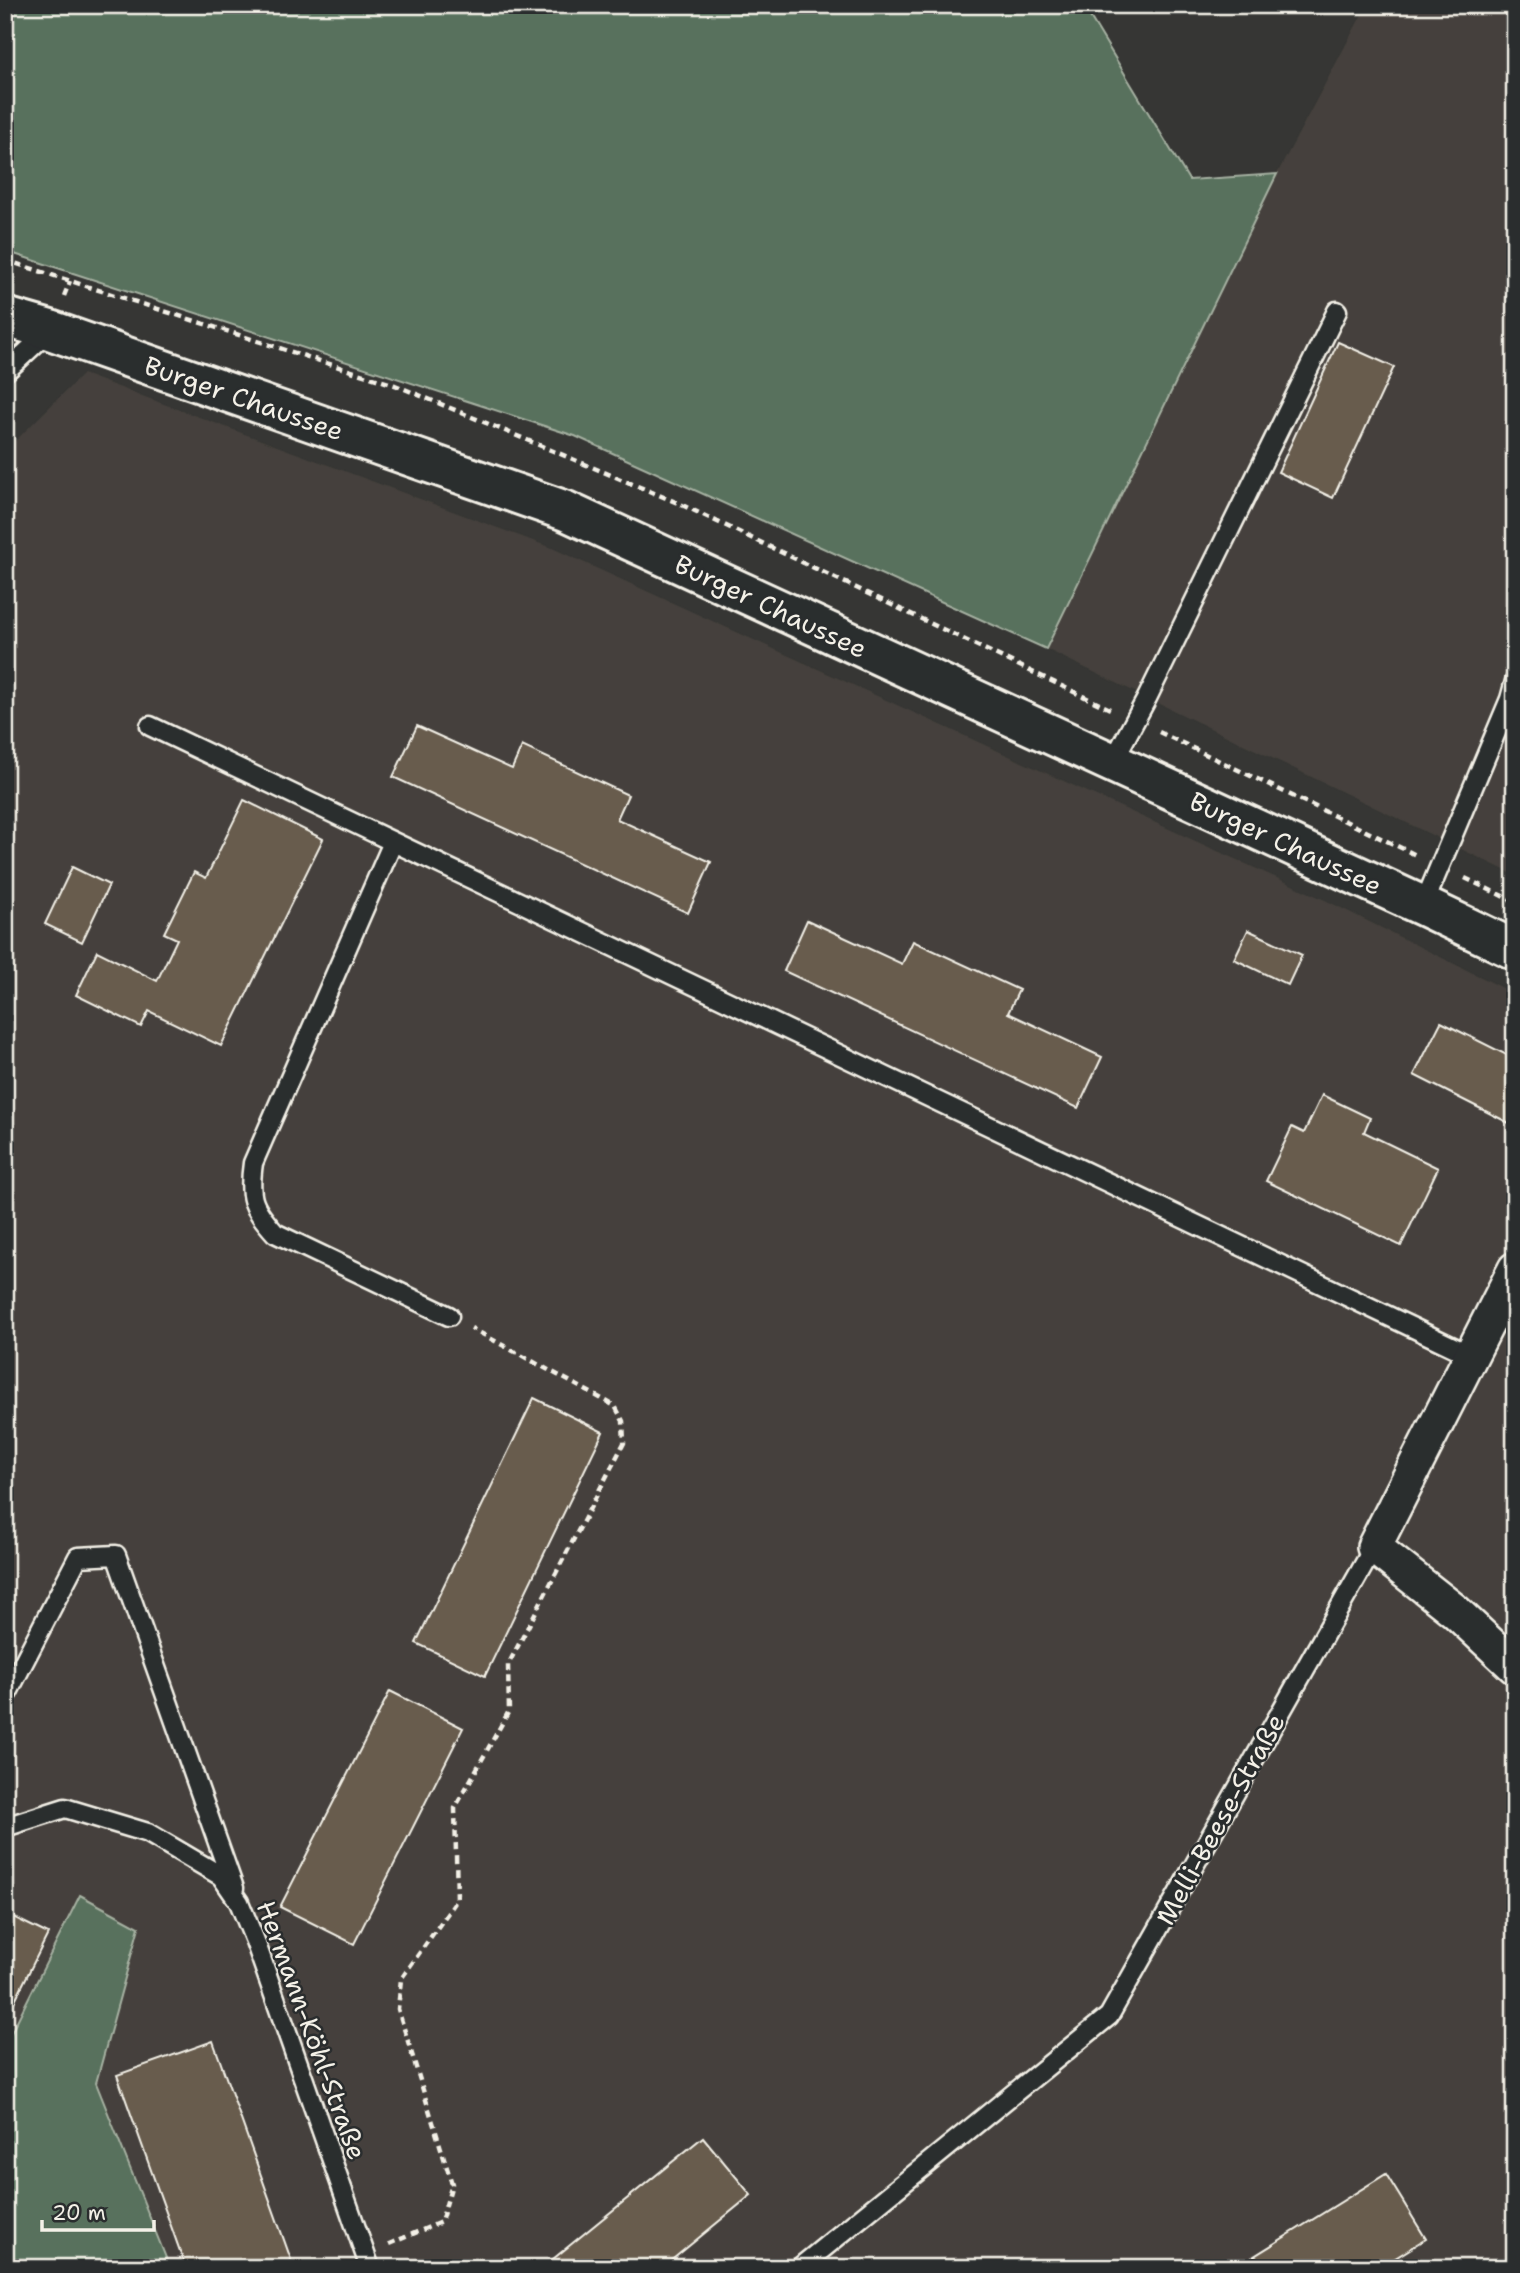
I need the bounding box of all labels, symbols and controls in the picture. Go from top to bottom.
street label: Burger Chaussee [140,348,348,448]
street label: Burger Chaussee [669,546,873,666]
street label: Burger Chaussee [1184,783,1388,903]
street label: Melli-Beese-Straße [1147,1707,1293,1931]
street label: Hermann-Köhl-Straße [249,1896,375,2164]
scale bar [42,2189,154,2233]
text: 20 m [52,2199,106,2227]

